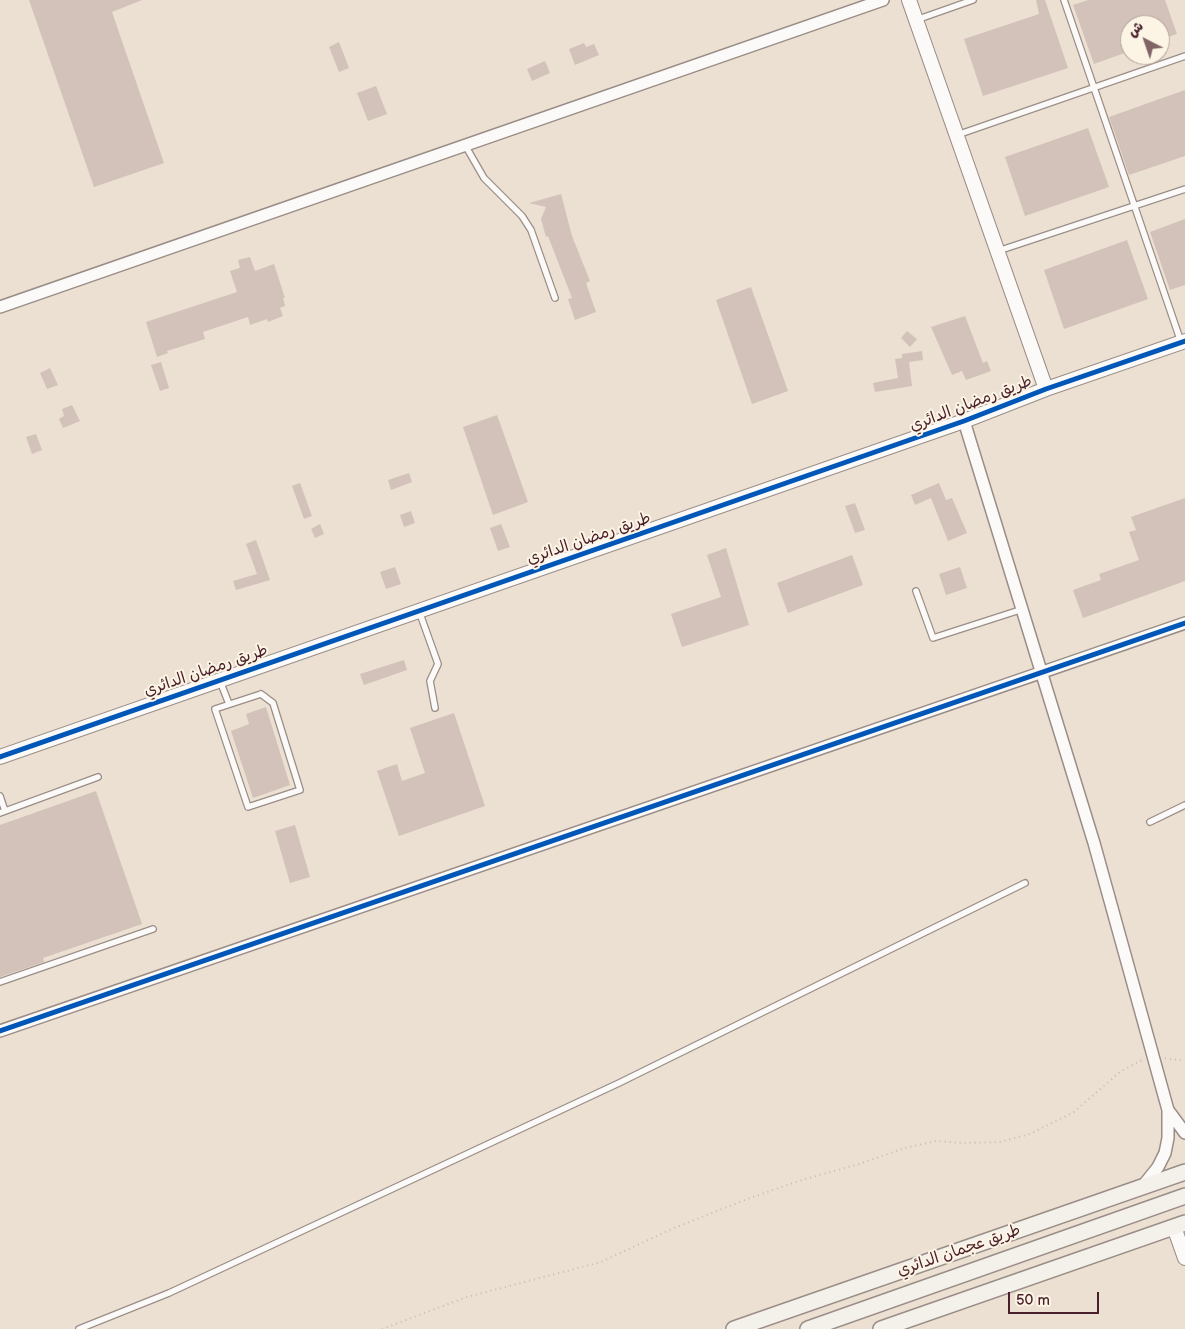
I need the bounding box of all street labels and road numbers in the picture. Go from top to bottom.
street label: طريق رمضان الدائري [907,372,1035,436]
street label: طريق رمضان الدائري [525,509,653,569]
street label: طريق رمضان الدائري [142,641,270,701]
street label: طريق عجمان الدائري [895,1221,1023,1281]

